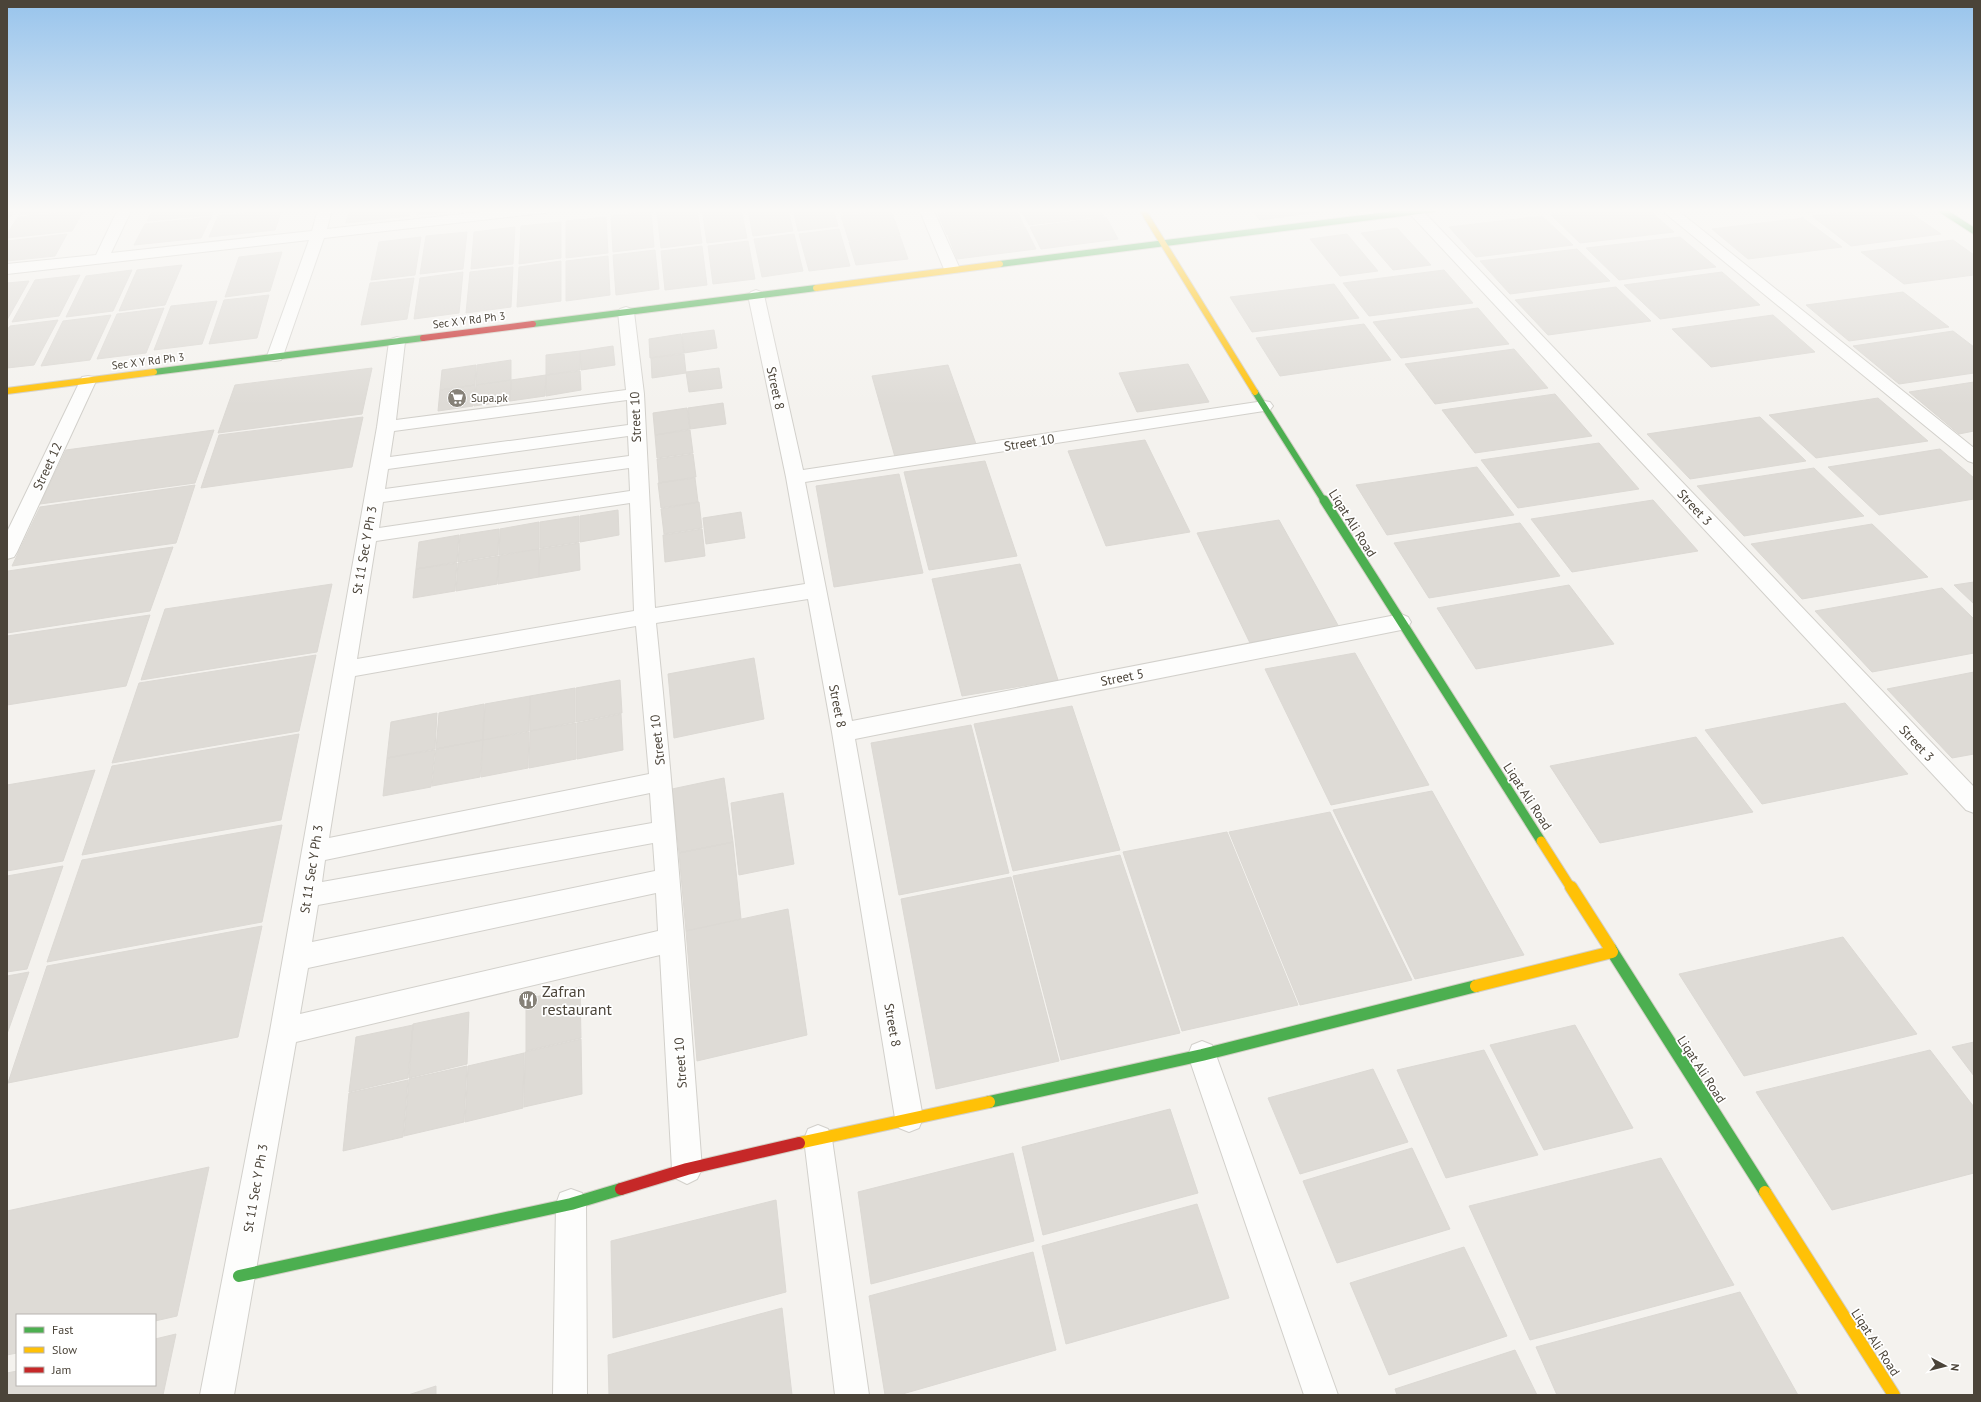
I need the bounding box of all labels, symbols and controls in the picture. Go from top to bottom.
street label: Sec X Y Rd Ph 3 [432,309,506,331]
street label: Sec X Y Rd Ph 3 [111,350,185,372]
street label: Street 8 [763,365,788,411]
supermarket icon: Supa.pk [446,387,468,409]
place label: Supa.pk [471,391,508,405]
street label: Street 10 [626,391,645,443]
street label: Street 10 [1003,430,1056,455]
street label: Street 12 [29,440,66,493]
street label: Liqat Ali Road [1325,486,1380,560]
street label: Street 3 [1673,486,1716,529]
street label: St 11 Sec Y Ph 3 [348,504,381,596]
street label: Street 5 [1099,665,1145,690]
street label: Street 8 [825,683,850,729]
street label: Street 10 [646,714,669,766]
street label: Street 3 [1895,722,1938,765]
street label: Liqat Ali Road [1499,759,1556,833]
street label: St 11 Sec Y Ph 3 [296,823,327,915]
place label: Zafran restaurant [542,981,612,1019]
restaurant icon: Zafran restaurant [517,989,539,1011]
street label: Street 8 [880,1002,905,1048]
street label: Liqat Ali Road [1673,1032,1730,1106]
street label: Street 10 [670,1037,691,1089]
street label: St 11 Sec Y Ph 3 [239,1142,272,1234]
street label: Liqat Ali Road [1847,1305,1904,1379]
legend [16,1314,156,1386]
text: Fast [52,1322,73,1337]
text: Slow [52,1342,77,1357]
north arrow [1925,1346,1965,1386]
text: Jam [51,1362,71,1377]
text: N [1948,1363,1962,1372]

